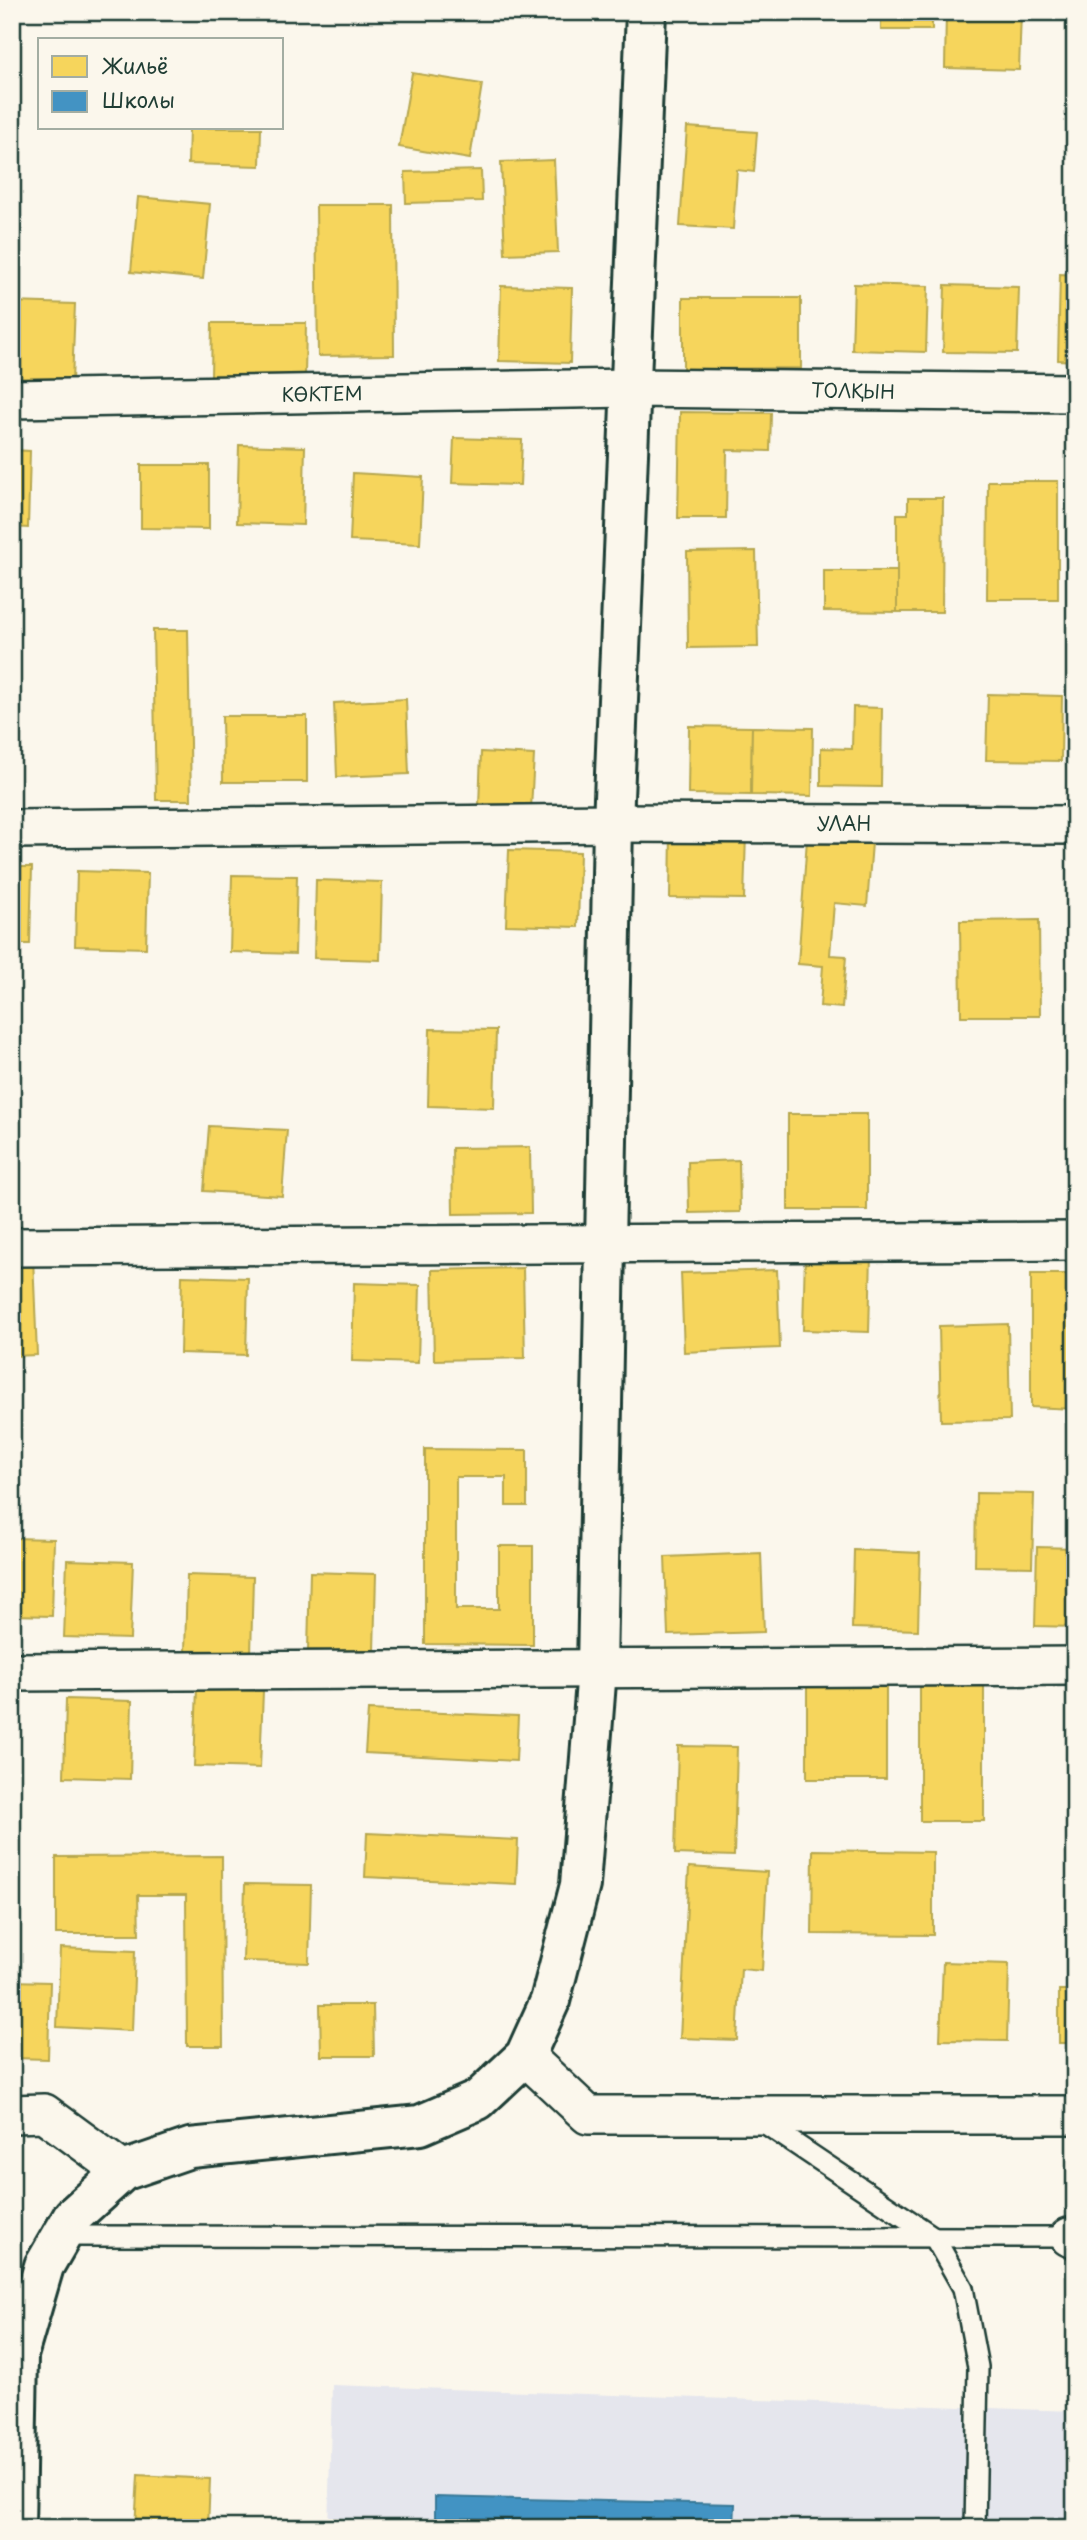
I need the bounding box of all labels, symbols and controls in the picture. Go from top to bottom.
legend [38,38,284,130]
text: Жильё [101,49,168,81]
text: Школы [102,83,175,115]
street label: ТОЛҚЫН [811,375,895,405]
street label: КӨКТЕМ [281,378,363,408]
street label: УЛАН [817,809,871,837]

